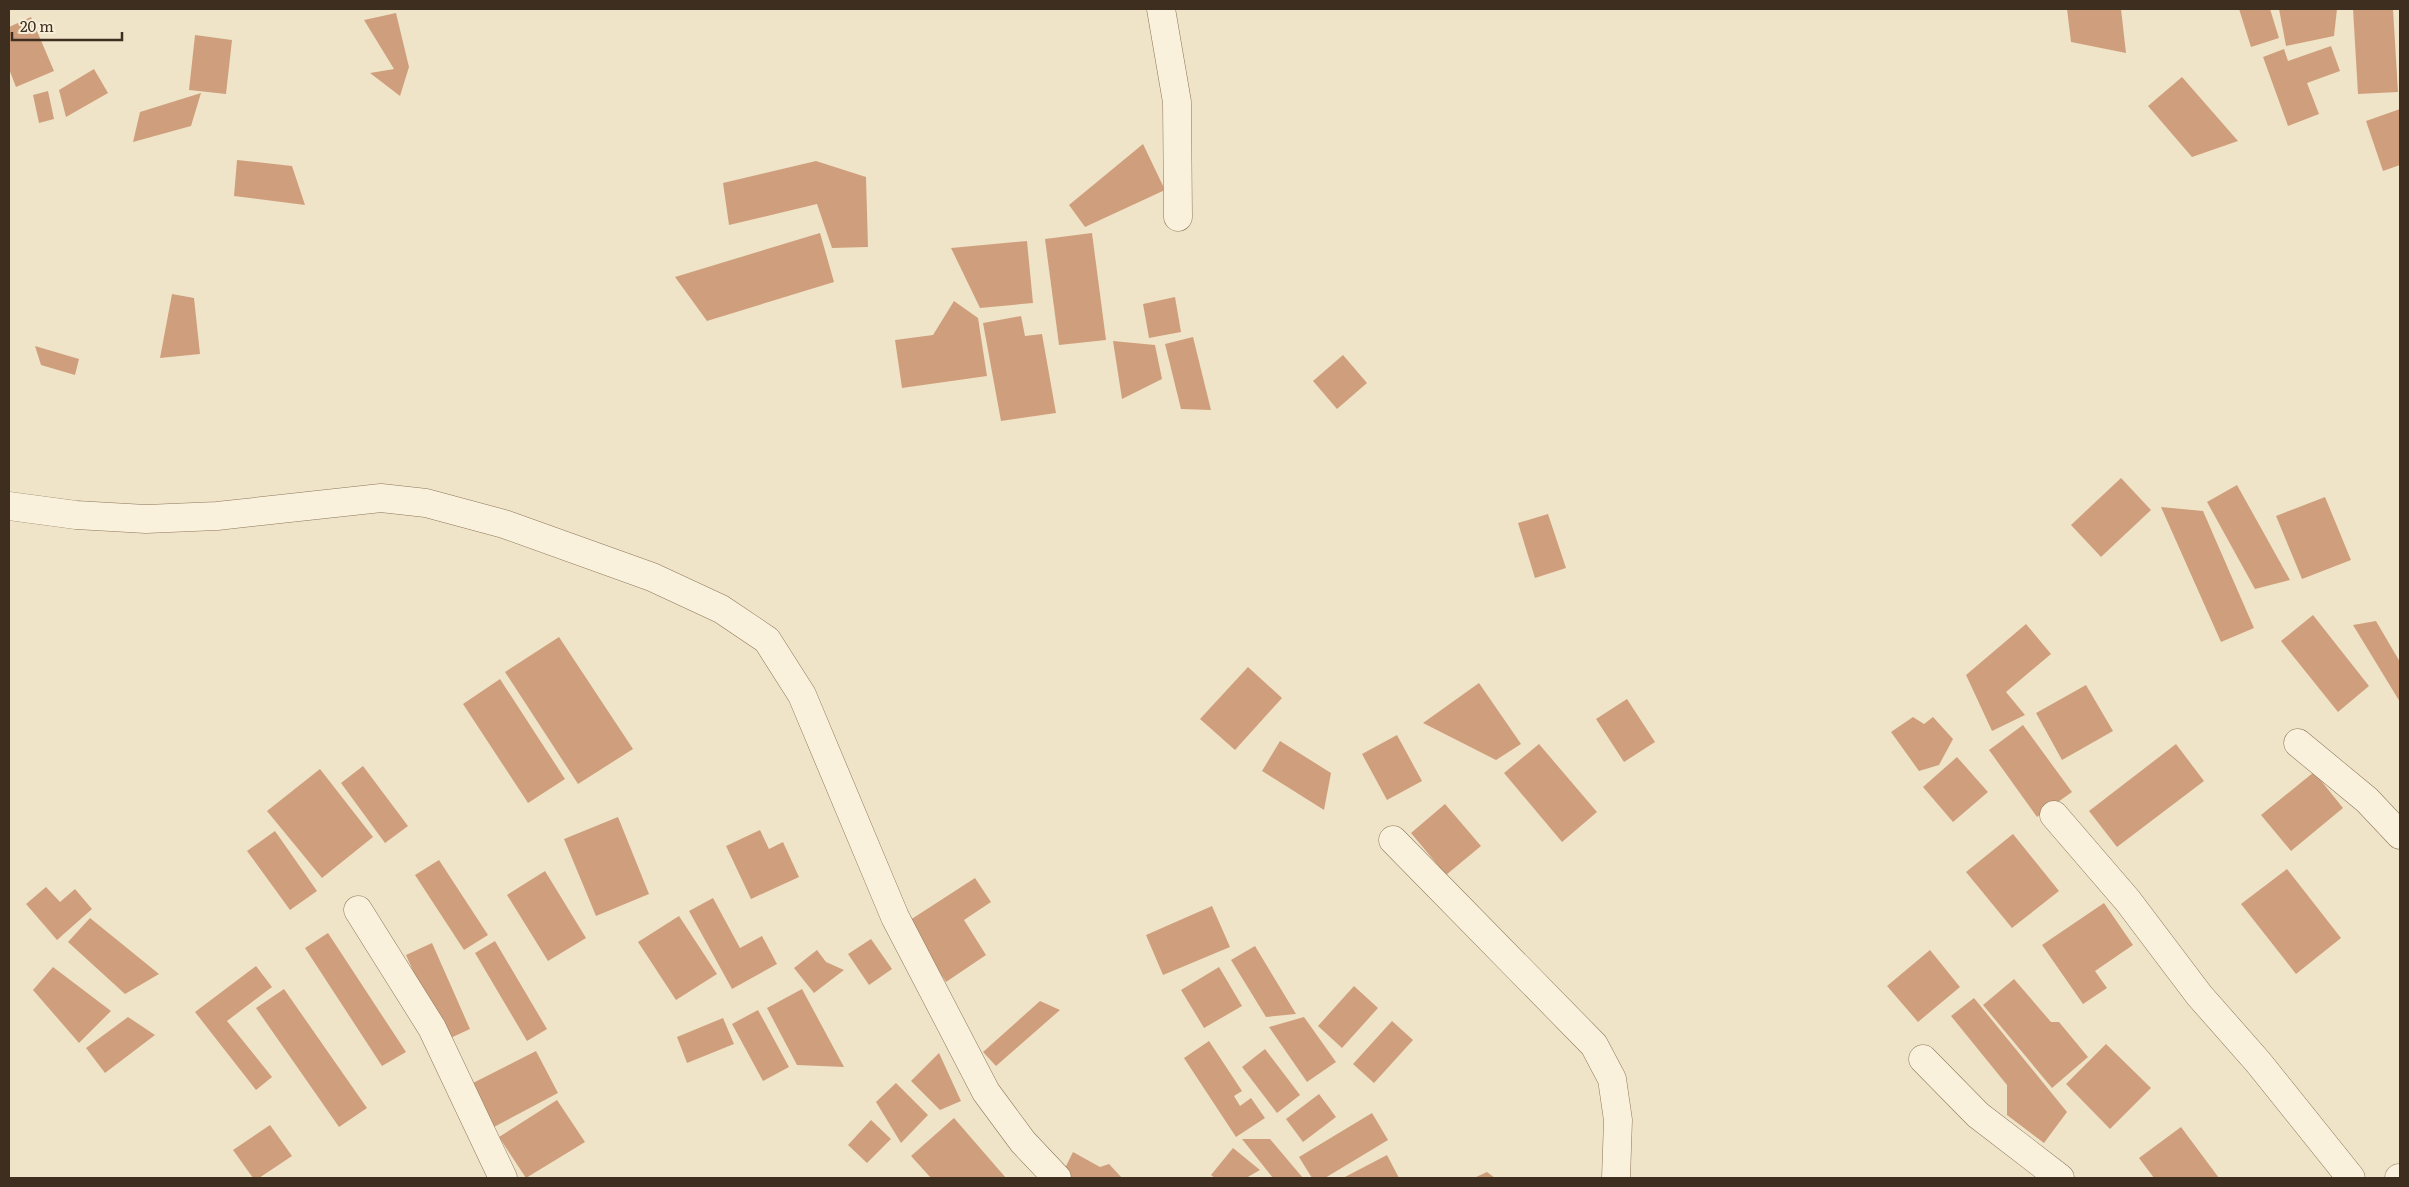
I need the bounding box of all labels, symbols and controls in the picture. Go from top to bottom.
scale bar [12,10,122,42]
text: 20 m [20,14,54,37]

